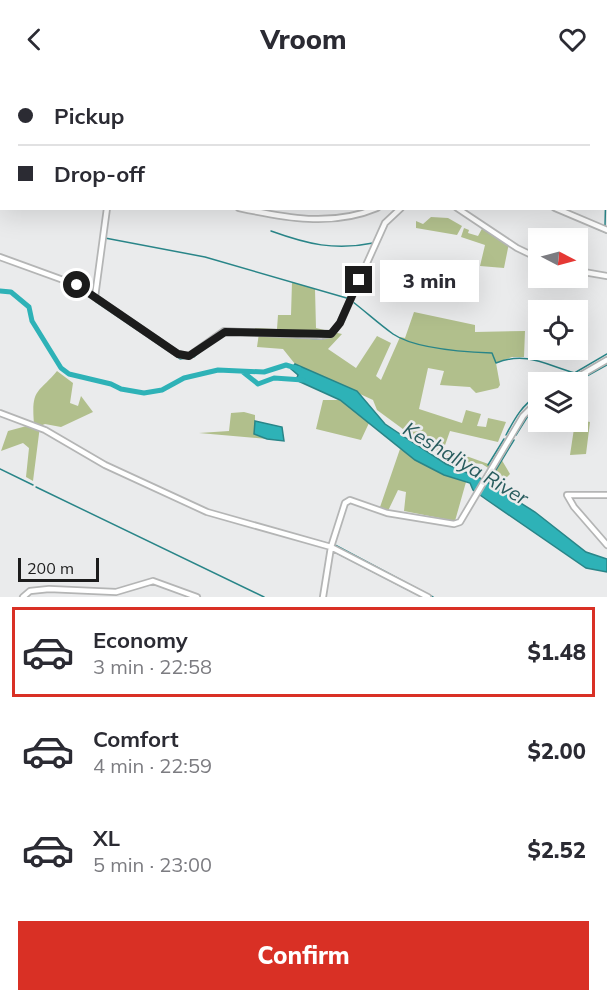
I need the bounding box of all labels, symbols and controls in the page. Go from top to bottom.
text: Vroom [260,22,347,56]
icon: back [18,23,51,56]
icon: heart [556,23,589,56]
text: Pickup [54,102,124,130]
text: Drop-off [54,160,145,188]
north arrow [528,228,588,288]
map controls [528,228,588,432]
callout: 3 min [380,259,479,301]
route end [345,266,372,293]
text: 3 min [403,268,456,293]
route start [63,271,90,298]
button: locate [528,300,588,360]
button: layers [528,372,588,432]
water label: Keshaliya River [399,416,534,510]
scale bar [18,555,99,582]
text: 200 m [27,558,74,578]
icon: car [21,625,75,679]
text: Economy [93,626,188,654]
text: $1.48 [527,638,586,666]
text: 3 min · 22:58 [93,654,212,679]
icon: car [21,724,75,778]
text: Comfort [93,725,179,753]
text: $2.00 [527,737,586,765]
text: 4 min · 22:59 [93,753,212,778]
icon: car [21,823,75,877]
text: XL [93,824,120,852]
text: $2.52 [527,836,586,864]
text: 5 min · 23:00 [93,852,212,877]
button: Confirm [18,921,589,990]

